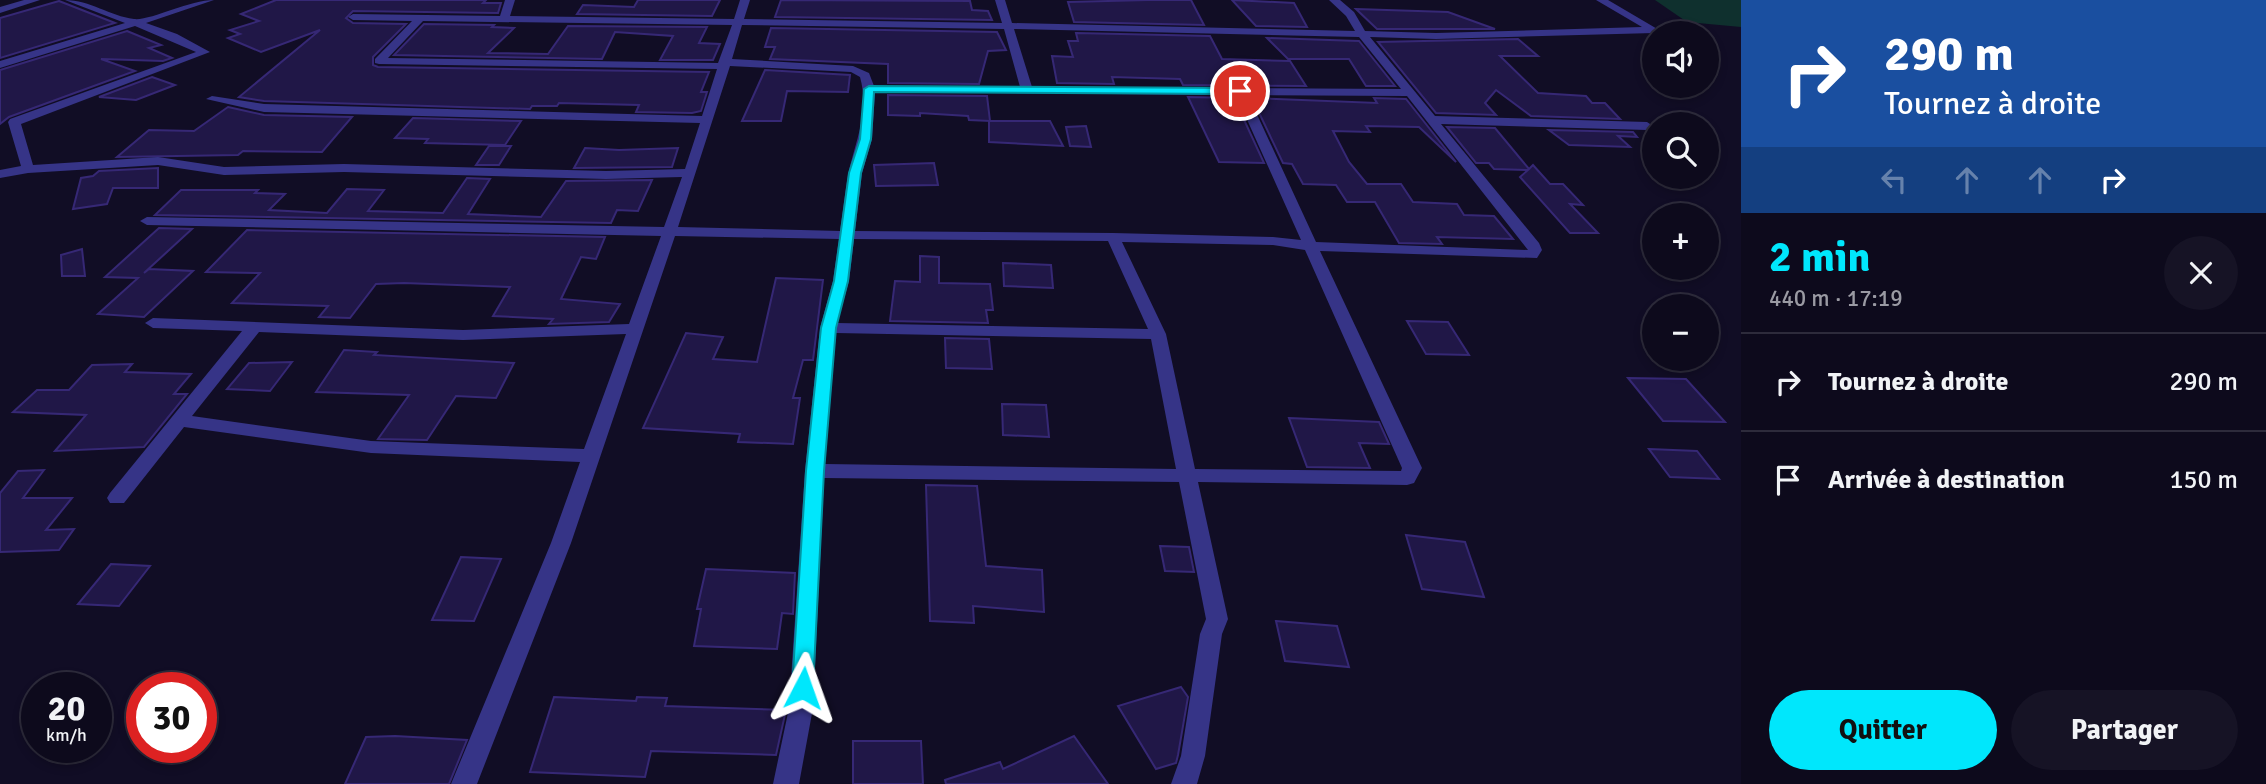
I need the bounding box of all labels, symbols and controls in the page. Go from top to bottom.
map controls [1642,21,1719,371]
button: sound [1642,21,1719,98]
text: 290 m [1884,24,2014,84]
icon: right [1769,28,1860,119]
pin [1210,61,1270,121]
icon: arrive [1221,72,1259,110]
text: Tournez à droite [1884,84,2101,123]
button: search [1642,112,1719,189]
icon: left [1875,161,1913,199]
icon: ahead [1948,161,1986,199]
icon: ahead [2021,161,2059,199]
icon: right [2094,161,2132,199]
button: + [1642,203,1719,280]
text: 2 min [1769,232,1870,283]
button: close [2164,236,2238,310]
text: 440 m · 17:19 [1769,284,1903,313]
button: − [1642,294,1719,371]
icon: right [1769,363,1807,401]
text: Tournez à droite [1828,366,2008,398]
text: 290 m [2169,366,2238,398]
icon: arrive [1769,461,1807,499]
text: Arrivée à destination [1828,464,2065,496]
text: 150 m [2169,464,2238,496]
position arrow [766,651,840,725]
speed limit sign: 30 [126,672,217,763]
text: 20 [48,687,85,730]
button: Quitter [1769,690,1997,770]
button: Partager [2011,690,2238,770]
text: km/h [46,724,87,746]

